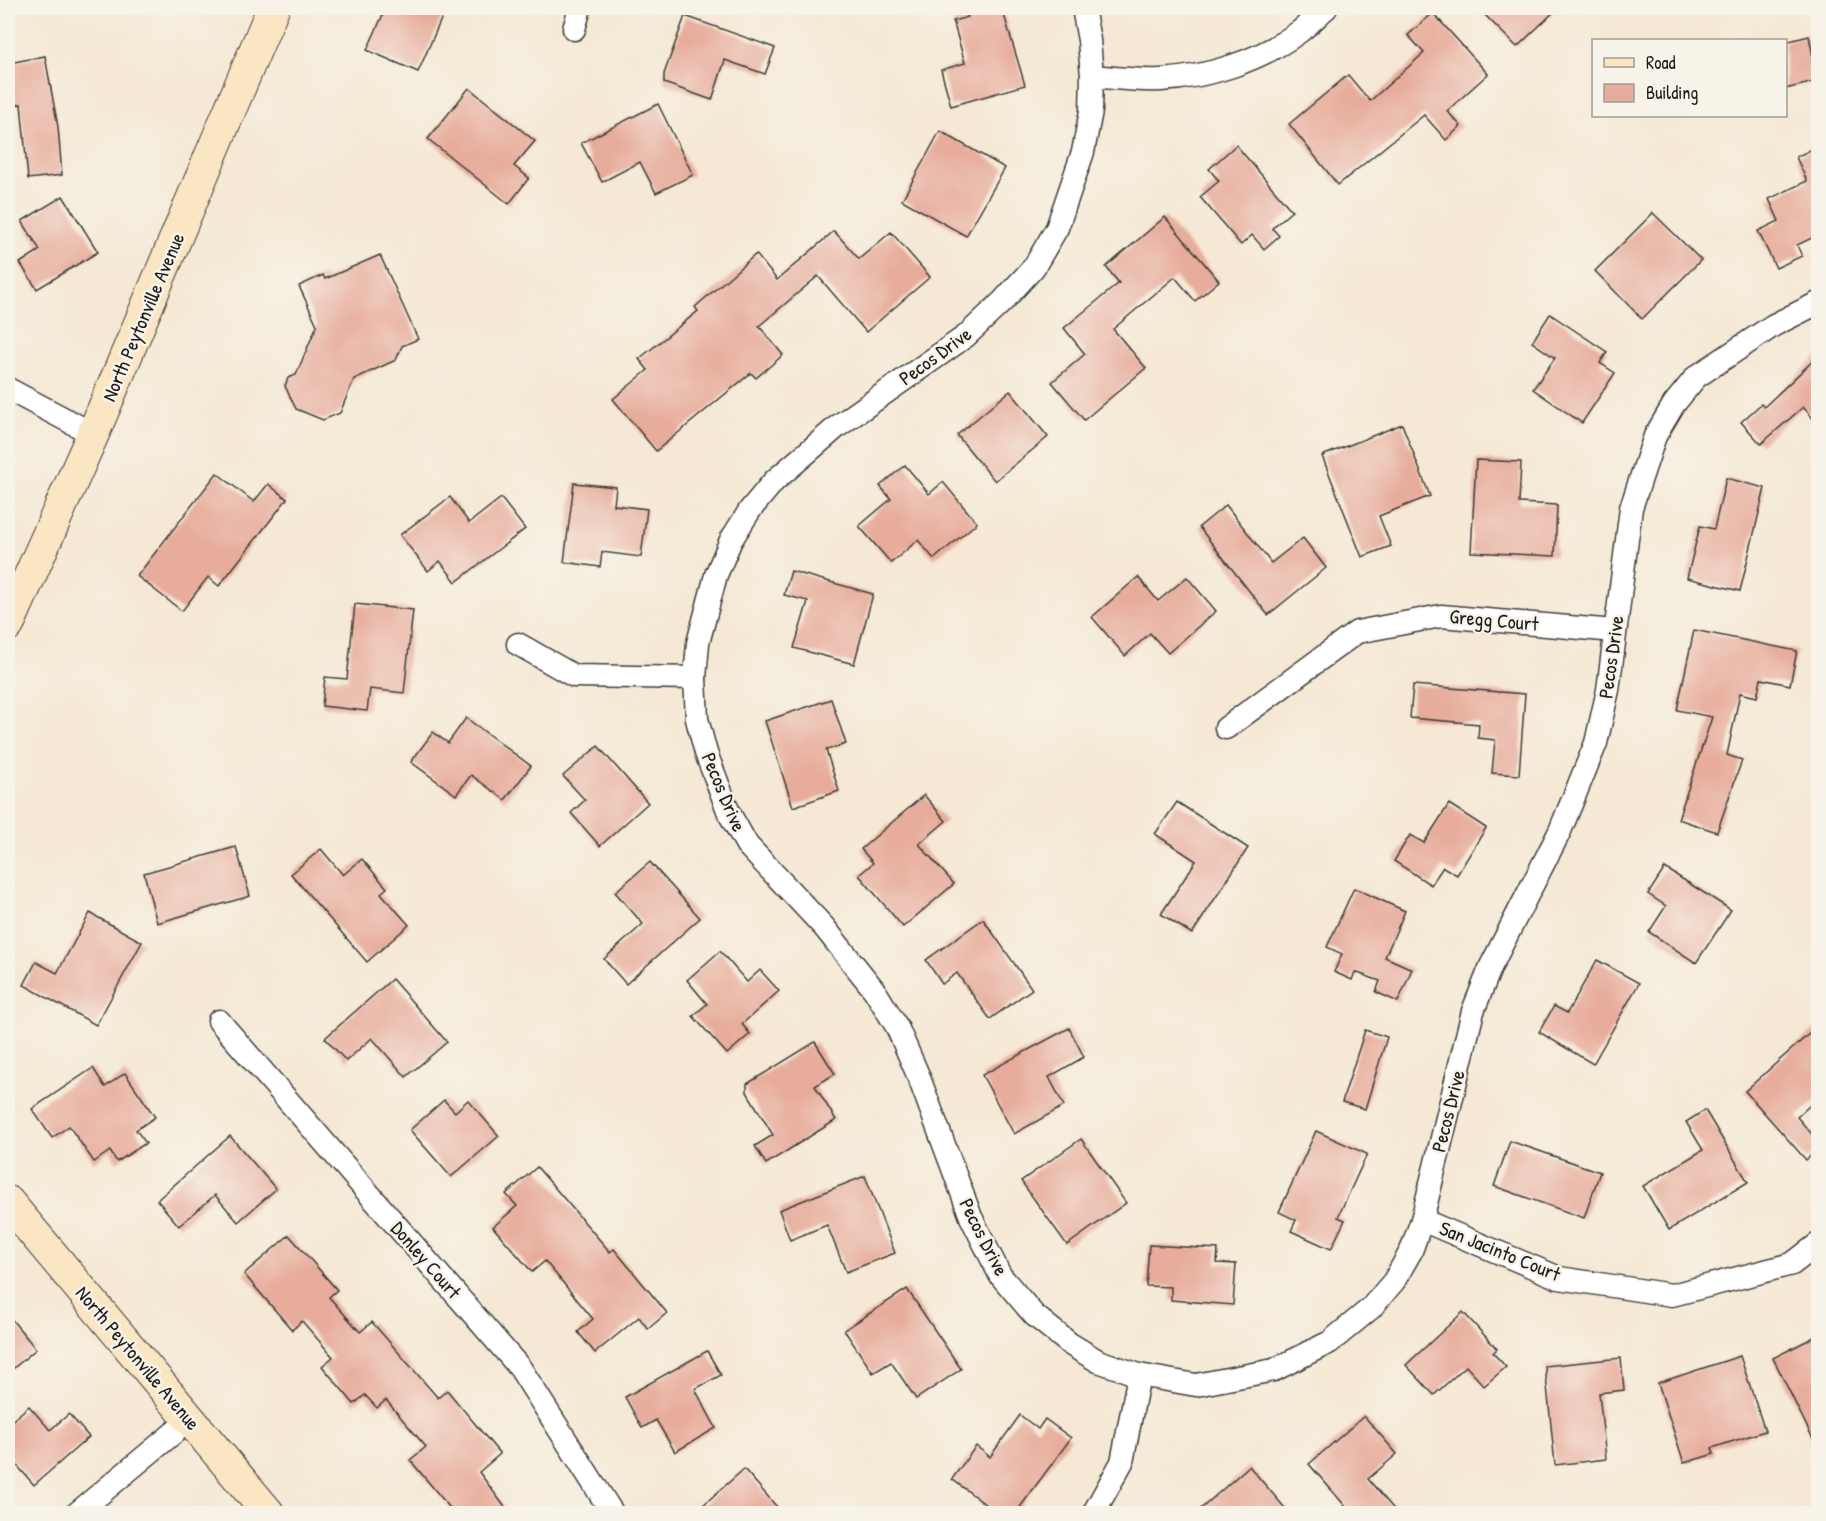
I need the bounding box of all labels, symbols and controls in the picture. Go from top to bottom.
legend [1592,39,1787,117]
text: Road [1646,50,1676,75]
text: Building [1646,80,1698,105]
street label: North Peytonville Avenue [95,228,190,405]
street label: Pecos Drive [893,320,976,391]
street label: Gregg Court [1448,602,1541,637]
street label: Pecos Drive [1591,614,1630,700]
street label: Pecos Drive [696,748,753,835]
street label: Pecos Drive [1424,1067,1471,1155]
street label: Pecos Drive [953,1194,1015,1280]
street label: San Jacinto Court [1436,1214,1566,1288]
street label: Donley Court [385,1215,468,1305]
street label: North Peytonville Avenue [70,1280,207,1436]

